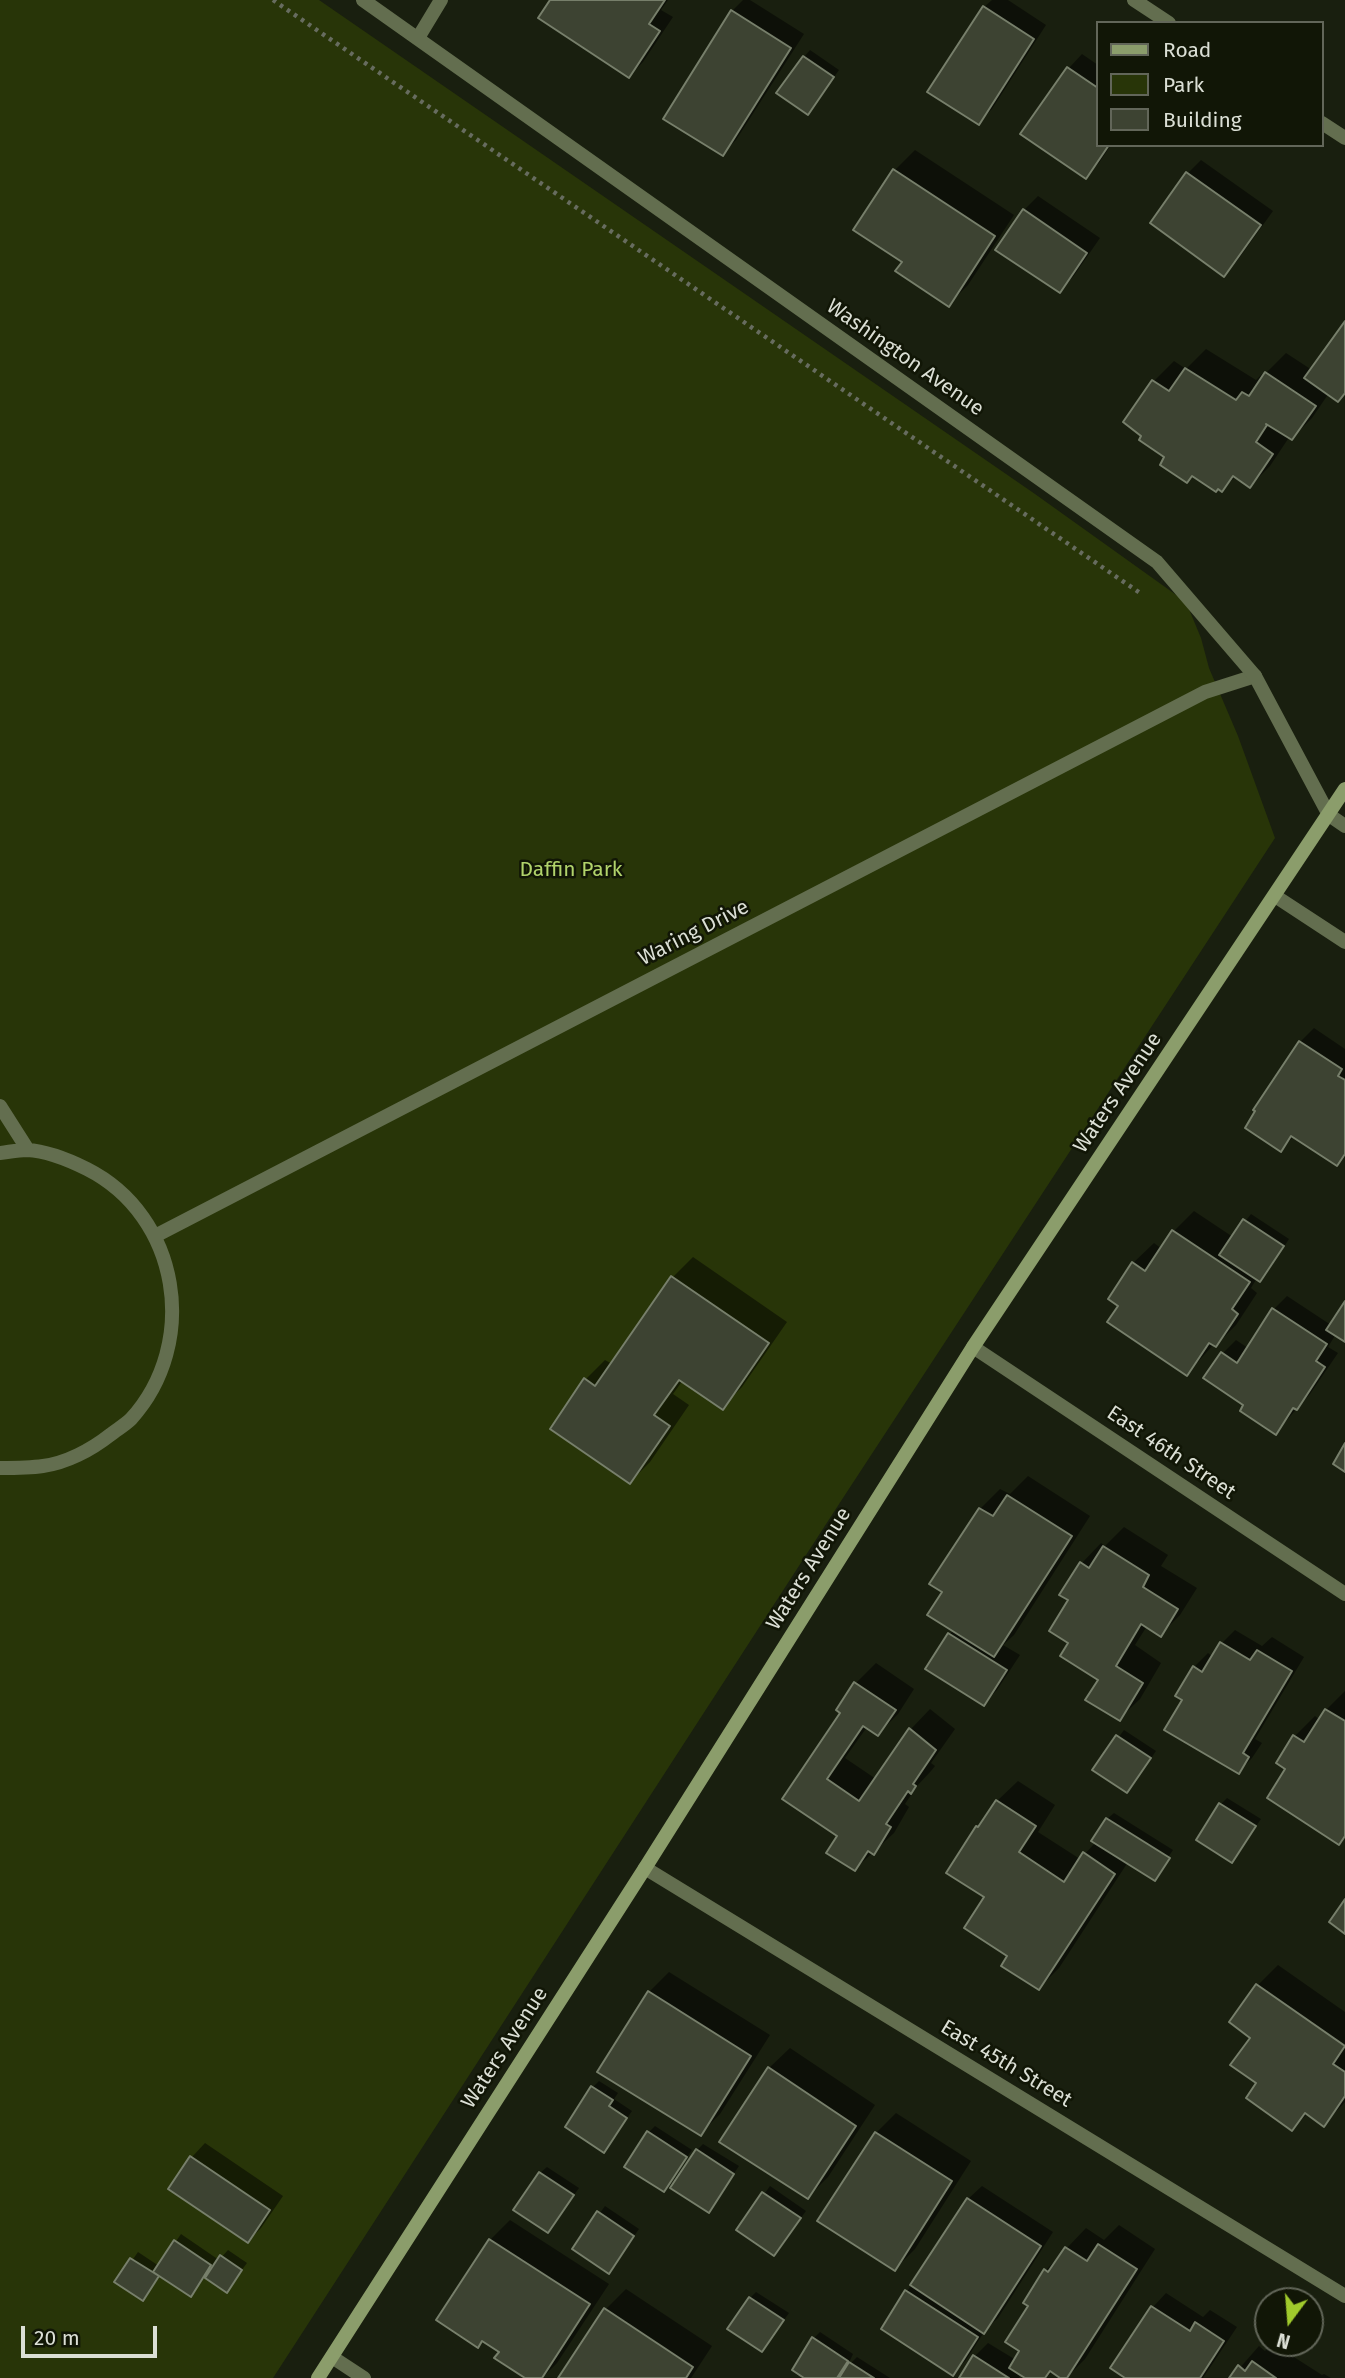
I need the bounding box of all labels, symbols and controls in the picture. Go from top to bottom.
legend [1096,21,1324,147]
text: Road [1163,37,1211,63]
text: Park [1163,72,1204,98]
text: Building [1163,107,1242,133]
street label: Washington Avenue [821,294,989,422]
park label: Daffin Park [519,857,623,883]
street label: Waring Drive [635,894,753,972]
street label: Waters Avenue [1068,1028,1168,1158]
street label: East 46th Street [1102,1401,1240,1505]
street label: Waters Avenue [761,1503,857,1635]
street label: Waters Avenue [456,1983,554,2113]
street label: East 45th Street [936,2015,1076,2113]
north arrow [1254,2287,1324,2357]
scale bar [24,2312,161,2356]
text: 20 m [34,2325,80,2351]
text: N [1274,2328,1293,2354]

